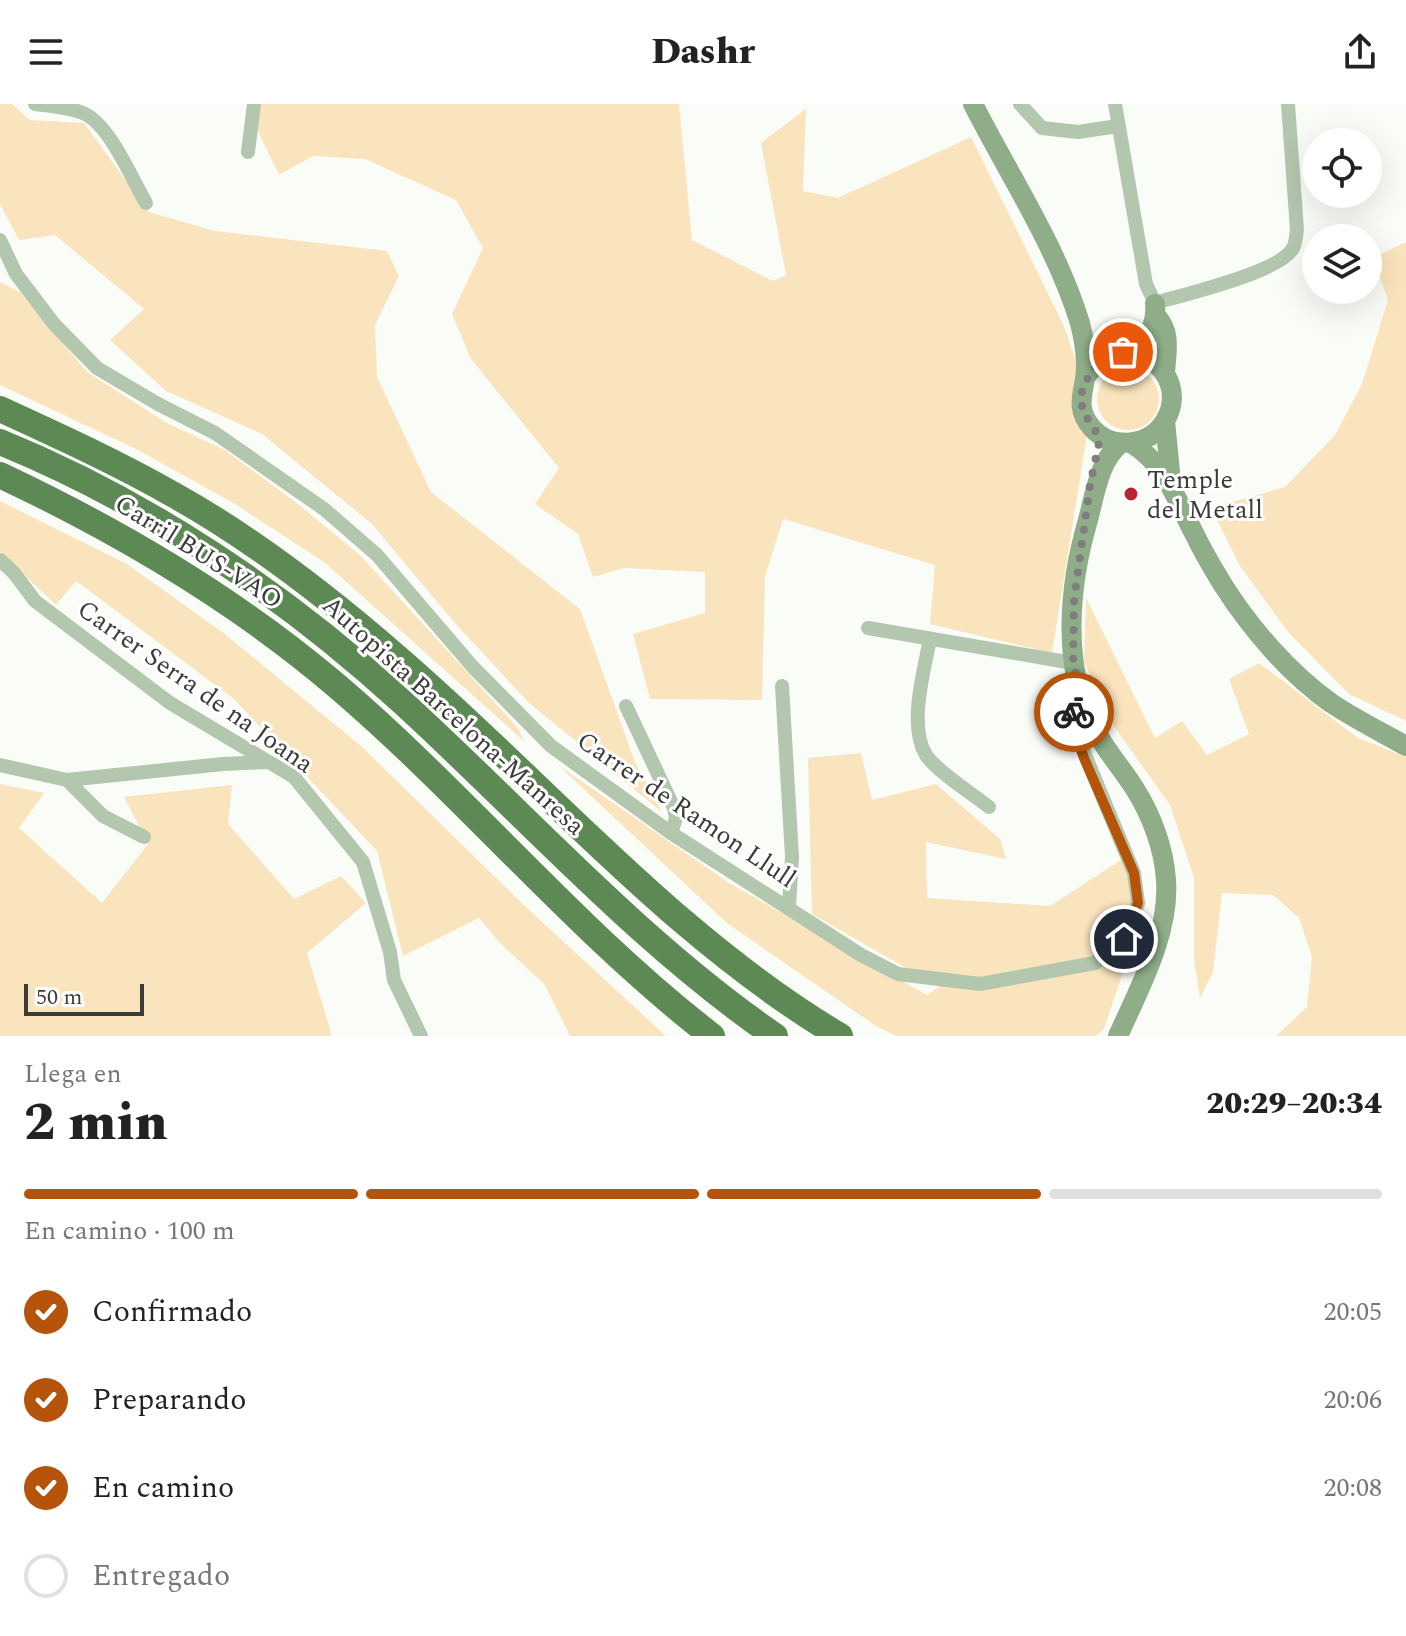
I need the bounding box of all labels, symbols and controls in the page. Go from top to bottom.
text: Dashr [651,25,755,80]
icon: menu [24,30,68,74]
icon: share [1338,30,1382,74]
map controls [1302,128,1382,304]
button: locate [1302,128,1382,208]
button: layers [1302,224,1382,304]
pin [1089,318,1157,386]
icon: bag [1101,330,1145,374]
place label: Temple del Metall [1147,460,1263,530]
street label: Carril BUS-VAO [107,484,290,620]
marker: Temple del Metall [1122,485,1140,503]
street label: Autopista Barcelona-Manresa [313,586,594,845]
street label: Carrer Serra de na Joana [69,590,322,784]
courier [1034,672,1114,752]
icon: bike [1052,690,1096,734]
street label: Carrer de Ramon Llull [569,721,804,898]
pin [1090,905,1158,973]
icon: home [1102,917,1146,961]
scale bar [24,980,144,1016]
text: 50 m [36,981,82,1014]
text: Llega en [24,1054,122,1094]
text: 20:29–20:34 [1206,1081,1382,1127]
text: 2 min [24,1084,168,1163]
text: En camino · 100 m [24,1211,235,1251]
text: Confirmado [92,1289,252,1335]
icon: check [24,1290,68,1334]
text: 20:05 [1323,1292,1382,1332]
text: Preparando [92,1377,246,1423]
icon: check [24,1378,68,1422]
text: 20:06 [1323,1380,1382,1420]
text: En camino [92,1465,234,1511]
icon: check [24,1466,68,1510]
text: 20:08 [1323,1468,1382,1508]
text: Entregado [92,1553,230,1599]

